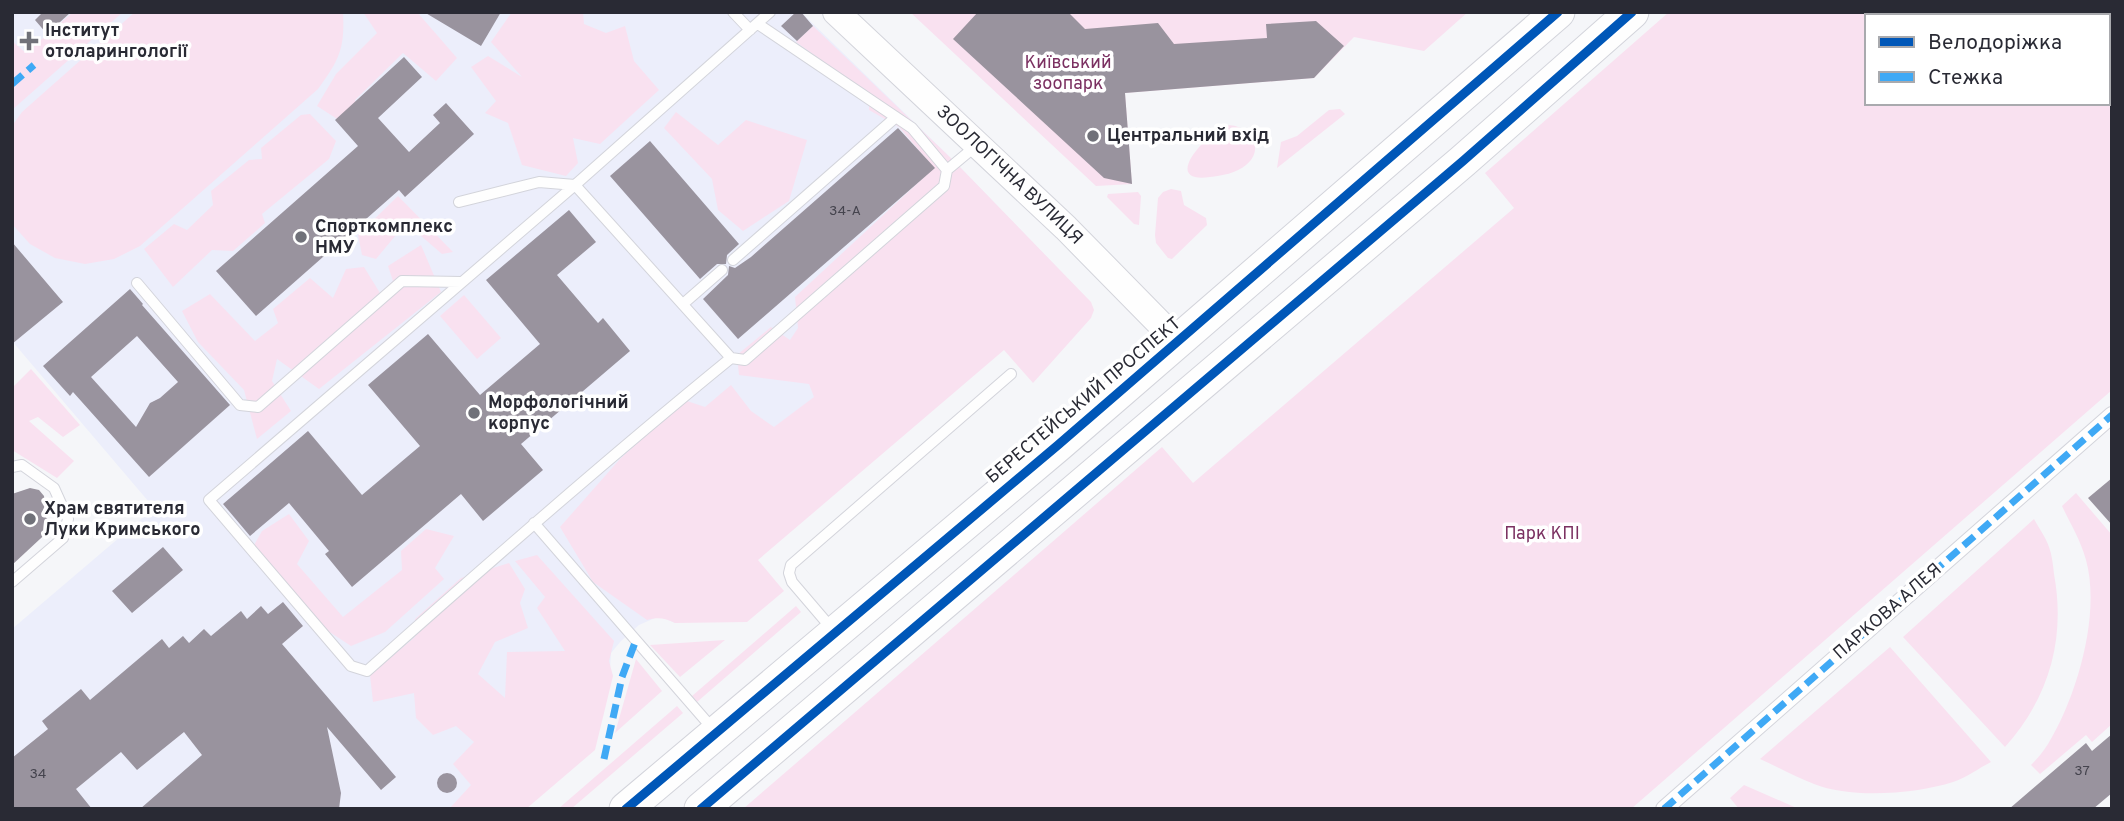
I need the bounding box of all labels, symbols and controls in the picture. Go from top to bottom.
legend [1865,14,2110,105]
place label: Інститут отоларингології [45,20,188,64]
text: Велодоріжка [1928,30,2062,57]
marker: Інститут отоларингології [19,31,39,51]
park label: Київський зоопарк [1024,52,1112,96]
text: Стежка [1928,65,2003,92]
street label: ЗООЛОГІЧНА ВУЛИЦЯ [931,100,1088,250]
place label: Центральний вхід [1107,125,1269,148]
marker: Центральний вхід [1085,128,1101,144]
house number: 34-А [829,203,861,220]
place label: Спорткомплекс НМУ [315,216,453,260]
marker: Спорткомплекс НМУ [293,229,309,245]
street label: БЕРЕСТЕЙСЬКИЙ ПРОСПЕКТ [980,311,1186,489]
place label: Морфологічний корпус [488,392,629,436]
marker: Морфологічний корпус [466,405,482,421]
place label: Храм святителя Луки Кримського [44,498,200,542]
marker: Храм святителя Луки Кримського [22,511,38,527]
park label: Парк КПІ [1504,523,1580,546]
street label: ПАРКОВА АЛЕЯ [1829,559,1947,665]
house number: 37 [2074,763,2090,780]
house number: 34 [29,766,47,783]

